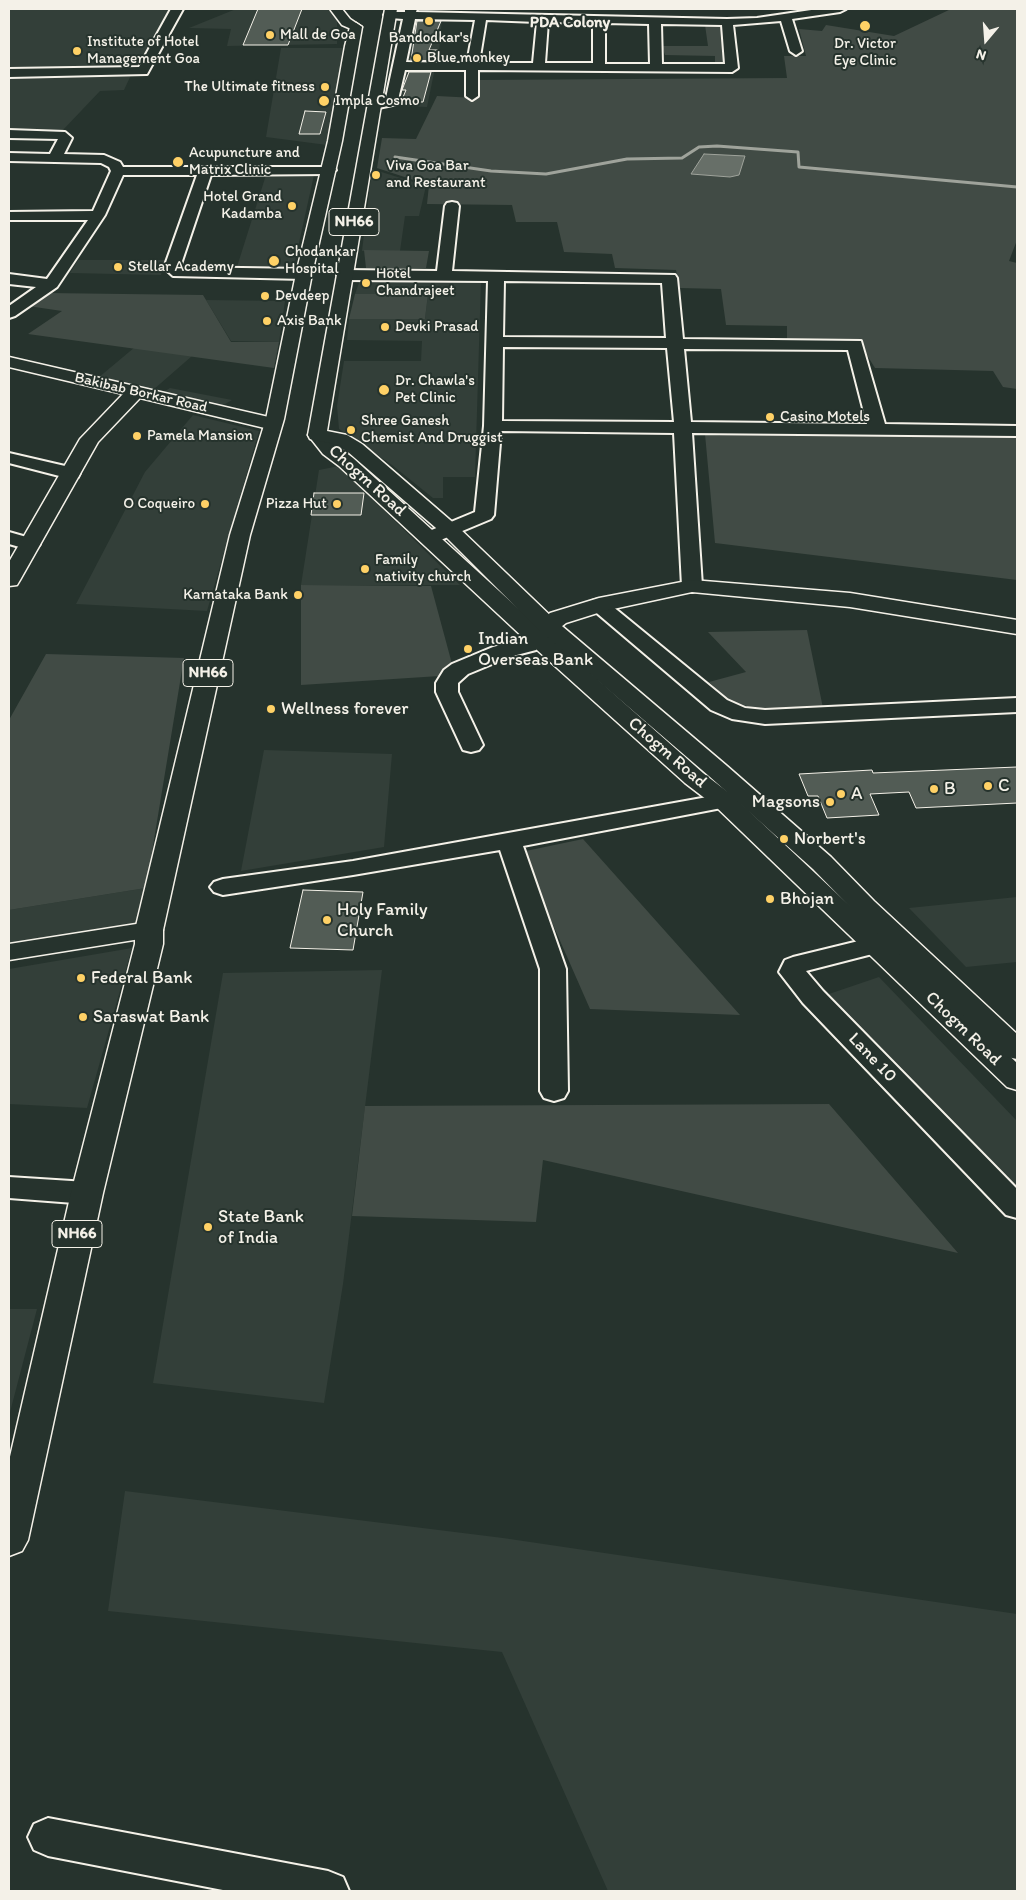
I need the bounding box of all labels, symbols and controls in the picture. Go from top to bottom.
district label: PDA Colony [530,13,610,33]
marker: Bandodkar's [423,15,435,27]
north arrow [961,15,1011,65]
marker: Dr. Victor Eye Clinic [858,19,872,33]
place label: Mall de Goa [280,26,356,44]
marker: Mall de Goa [264,29,276,41]
place label: Bandodkar's [389,29,469,47]
place label: Institute of Hotel Management Goa [87,33,200,68]
place label: Dr. Victor Eye Clinic [834,35,896,70]
marker: Institute of Hotel Management Goa [71,45,83,57]
text: N [974,45,988,64]
place label: Blue monkey [427,49,510,67]
marker: Blue monkey [411,52,423,64]
place label: The Ultimate fitness [184,78,315,96]
marker: The Ultimate fitness [319,81,331,93]
place label: Impla Cosmo [335,92,420,110]
marker: Impla Cosmo [317,94,331,108]
place label: Acupuncture and Matrix Clinic [189,144,300,179]
marker: Acupuncture and Matrix Clinic [171,155,185,169]
place label: Viva Goa Bar and Restaurant [386,157,486,192]
marker: Viva Goa Bar and Restaurant [370,169,382,181]
place label: Hotel Grand Kadamba [203,188,282,223]
marker: Hotel Grand Kadamba [286,200,298,212]
road number: NH66 [329,208,379,236]
place label: Chodankar Hospital [285,243,355,278]
marker: Chodankar Hospital [267,254,281,268]
place label: Stellar Academy [128,258,234,276]
marker: Stellar Academy [112,261,124,273]
place label: Hotel Chandrajeet [376,265,455,300]
marker: Hotel Chandrajeet [360,277,372,289]
place label: Devdeep [275,287,329,305]
marker: Devdeep [259,290,271,302]
place label: Axis Bank [277,312,342,330]
marker: Axis Bank [261,315,273,327]
place label: Devki Prasad [395,318,478,336]
marker: Devki Prasad [379,321,391,333]
street label: Bakibab Borkar Road [73,369,209,417]
place label: Dr. Chawla's Pet Clinic [395,372,475,407]
marker: Dr. Chawla's Pet Clinic [377,383,391,397]
place label: Casino Motels [780,408,870,426]
marker: Casino Motels [764,411,776,423]
place label: Shree Ganesh Chemist And Druggist [361,412,503,447]
marker: Shree Ganesh Chemist And Druggist [345,424,357,436]
place label: Pamela Mansion [147,427,253,445]
marker: Pamela Mansion [131,430,143,442]
street label: Chogm Road [324,440,410,522]
place label: O Coqueiro [123,495,195,513]
place label: Pizza Hut [266,495,327,513]
marker: O Coqueiro [199,498,211,510]
marker: Pizza Hut [331,498,343,510]
place label: Family nativity church [375,551,471,586]
marker: Family nativity church [359,563,371,575]
place label: Karnataka Bank [183,586,288,604]
marker: Karnataka Bank [292,589,304,601]
place label: Indian Overseas Bank [478,628,593,670]
marker: Indian Overseas Bank [462,643,474,655]
road number: NH66 [183,660,233,686]
place label: Wellness forever [281,698,408,720]
marker: Wellness forever [265,703,277,715]
street label: Chogm Road [623,713,711,793]
place label: C [998,775,1010,797]
place label: B [944,778,956,800]
marker: C [982,780,994,792]
place label: A [851,783,863,805]
marker: B [928,783,940,795]
marker: A [835,788,847,800]
place label: Magsons [752,791,820,813]
marker: Magsons [824,796,836,808]
place label: Norbert's [794,828,866,850]
marker: Norbert's [778,833,790,845]
place label: Bhojan [780,888,834,910]
marker: Bhojan [764,893,776,905]
place label: Holy Family Church [337,899,428,942]
marker: Holy Family Church [321,914,333,926]
place label: Federal Bank [91,967,192,989]
marker: Federal Bank [75,972,87,984]
street label: Chogm Road [920,987,1006,1071]
place label: Saraswat Bank [93,1006,209,1028]
marker: Saraswat Bank [77,1011,89,1023]
street label: Lane 10 [843,1029,901,1087]
place label: State Bank of India [218,1206,304,1248]
road number: NH66 [52,1220,102,1248]
marker: State Bank of India [202,1221,214,1233]

